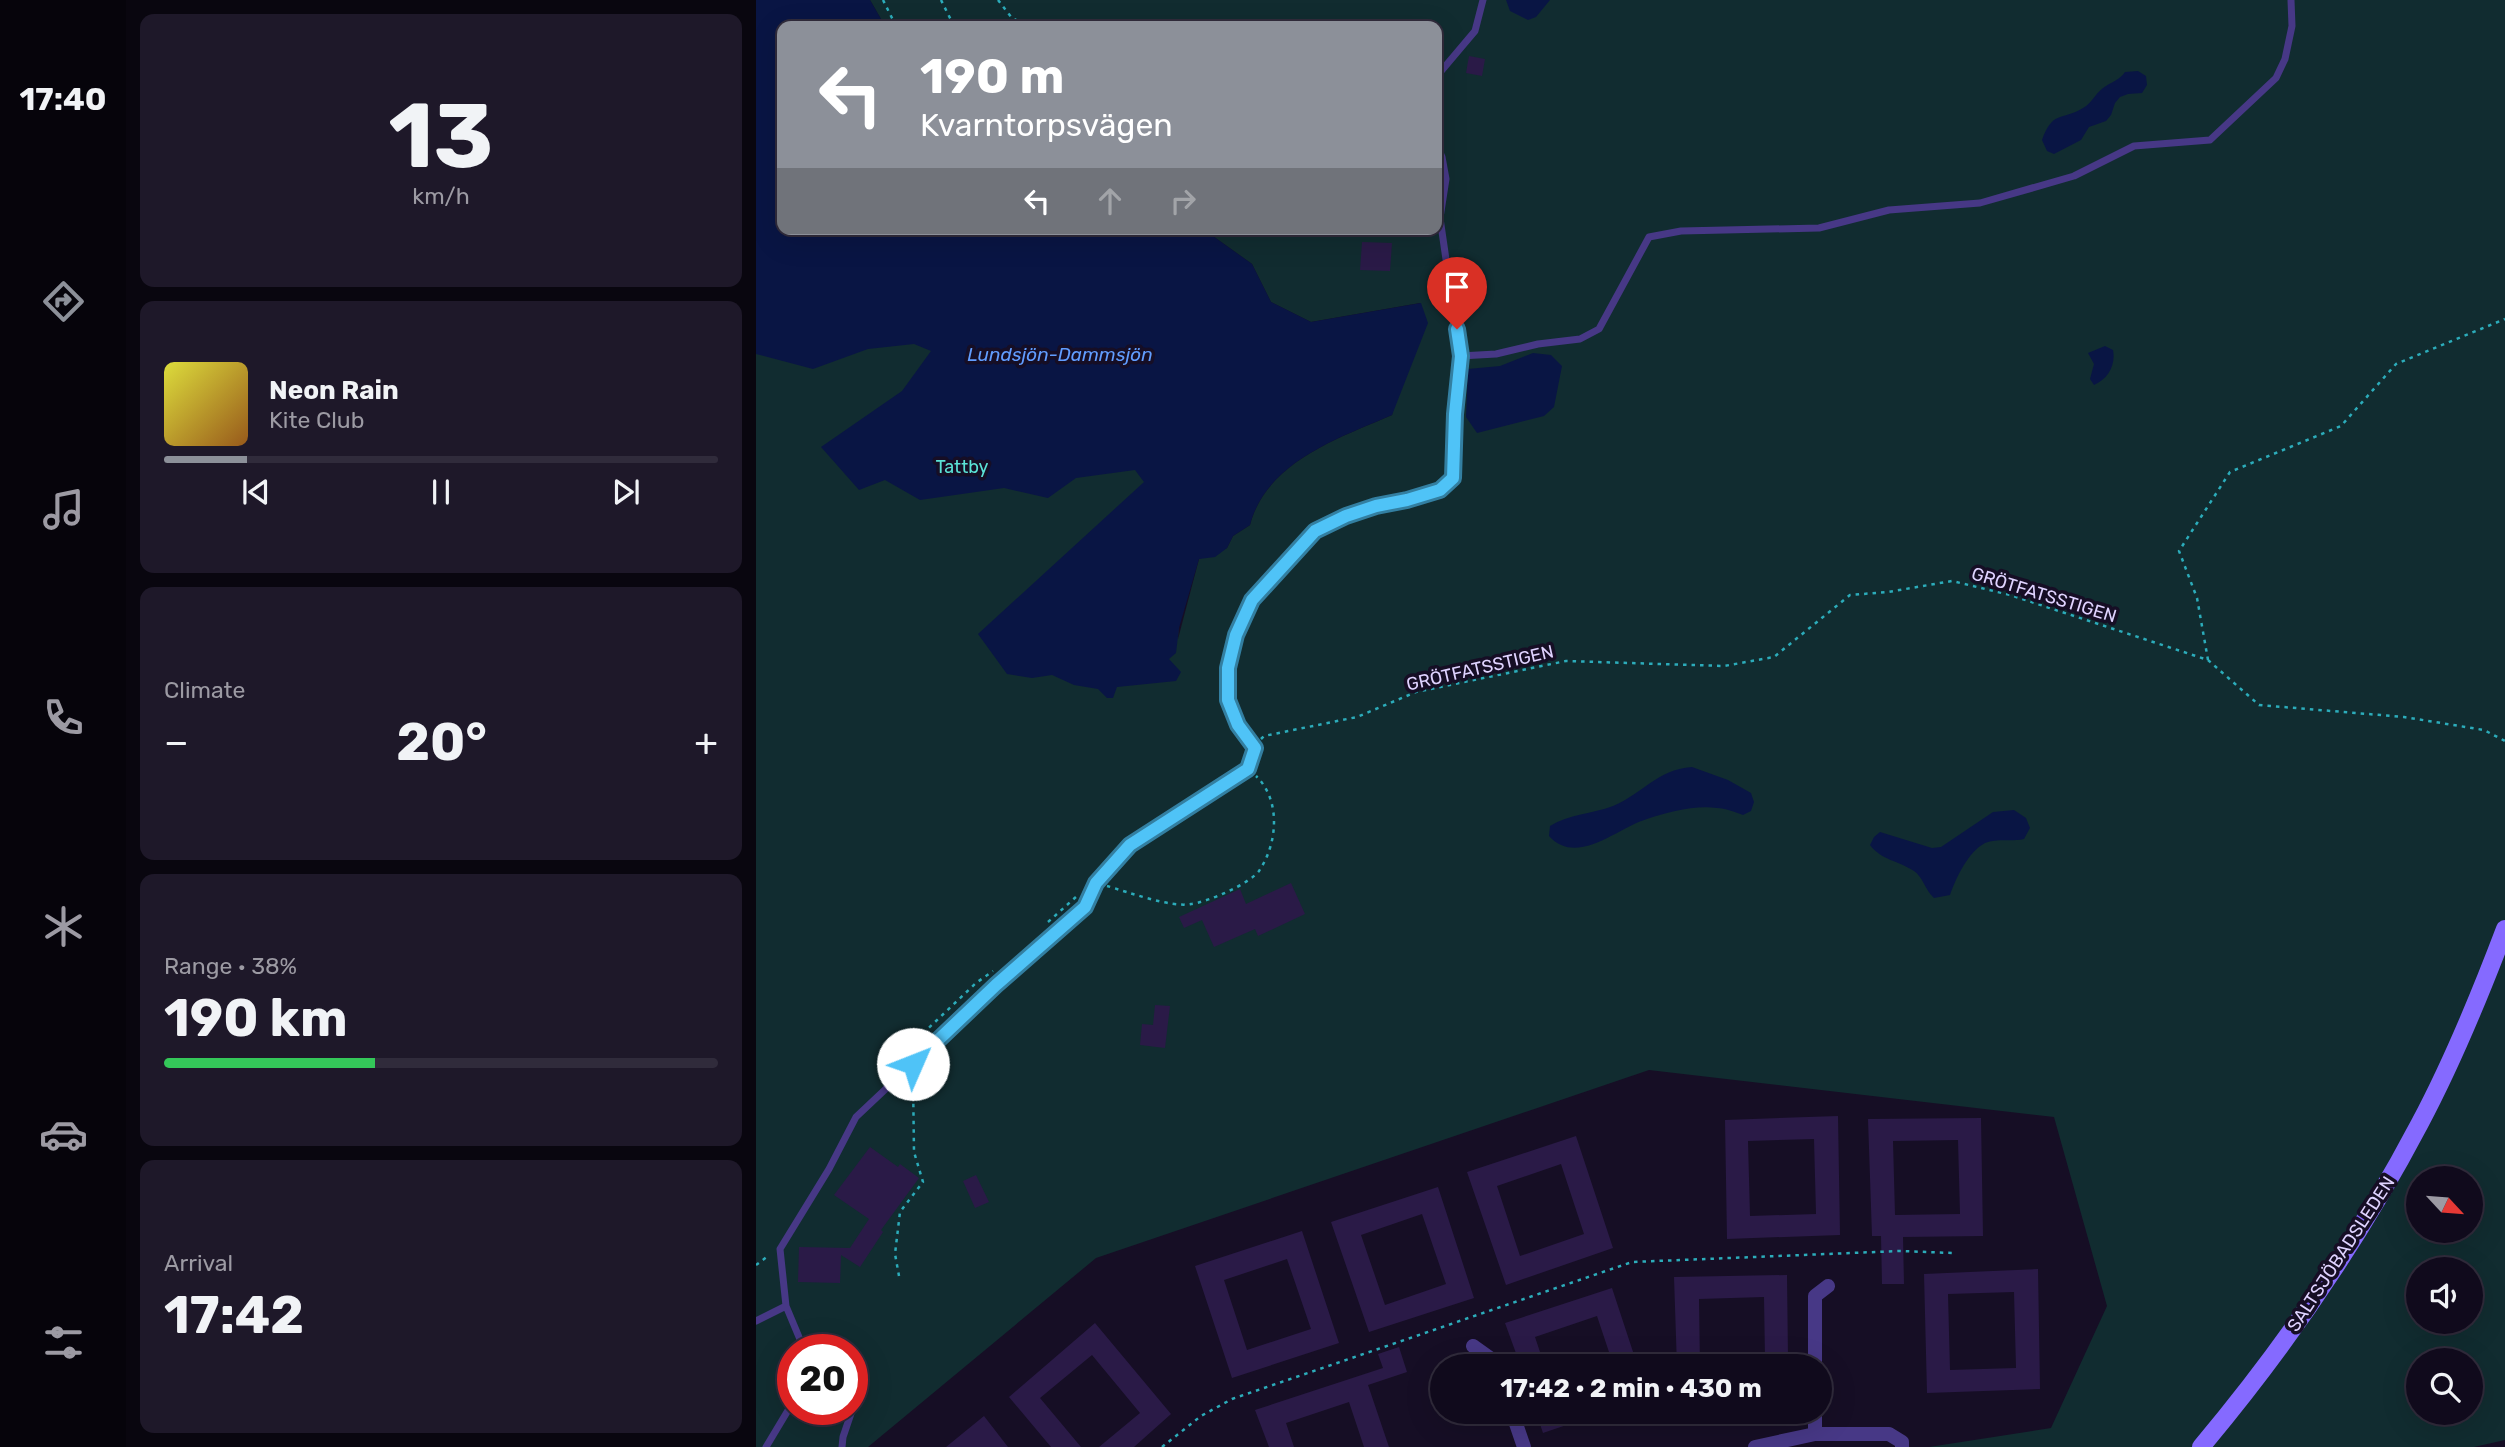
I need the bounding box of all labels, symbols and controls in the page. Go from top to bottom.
text: 190 m [920,47,1064,105]
icon: left [805,49,896,140]
text: 17:40 [19,80,107,118]
text: 13 [388,82,494,190]
text: Kvarntorpsvägen [920,106,1173,144]
text: km/h [412,182,470,210]
icon: left [1018,182,1056,220]
icon: ahead [1091,182,1129,220]
icon: right [1164,182,1202,220]
pin [1427,257,1487,329]
icon: arrive [1438,268,1476,306]
icon: directions [39,277,88,326]
water label: Lundsjön-Dammsjön [967,343,1153,366]
text: Neon Rain [269,375,399,406]
text: Kite Club [269,406,364,434]
park label: Tattby [936,456,989,478]
icon: previous [237,473,275,511]
icon: pause [422,473,460,511]
icon: next [607,473,645,511]
icon: music [39,485,88,534]
street label: GRÖTFATSSTIGEN [1969,562,2119,628]
street label: GRÖTFATSSTIGEN [1404,640,1556,696]
text: Climate [164,676,245,704]
icon: phone [39,693,88,742]
text: 20° [396,711,487,773]
text: − [164,719,189,765]
text: + [694,719,718,765]
icon: climate [39,902,88,951]
text: Range · 38% [164,952,297,980]
text: 190 km [164,987,348,1049]
position arrow [876,1027,950,1101]
icon: car [39,1110,88,1159]
north arrow [2406,1166,2483,1242]
map controls [2406,1166,2483,1425]
street label: SALTSJÖBADSLEDEN [2283,1172,2399,1336]
text: Arrival [164,1249,233,1277]
button: sound [2406,1257,2483,1334]
text: 17:42 [164,1284,304,1346]
icon: filters [39,1318,88,1367]
speed limit sign: 20 [777,1334,868,1425]
button: search [2406,1348,2483,1425]
text: 17:42 · 2 min · 430 m [1500,1373,1762,1404]

